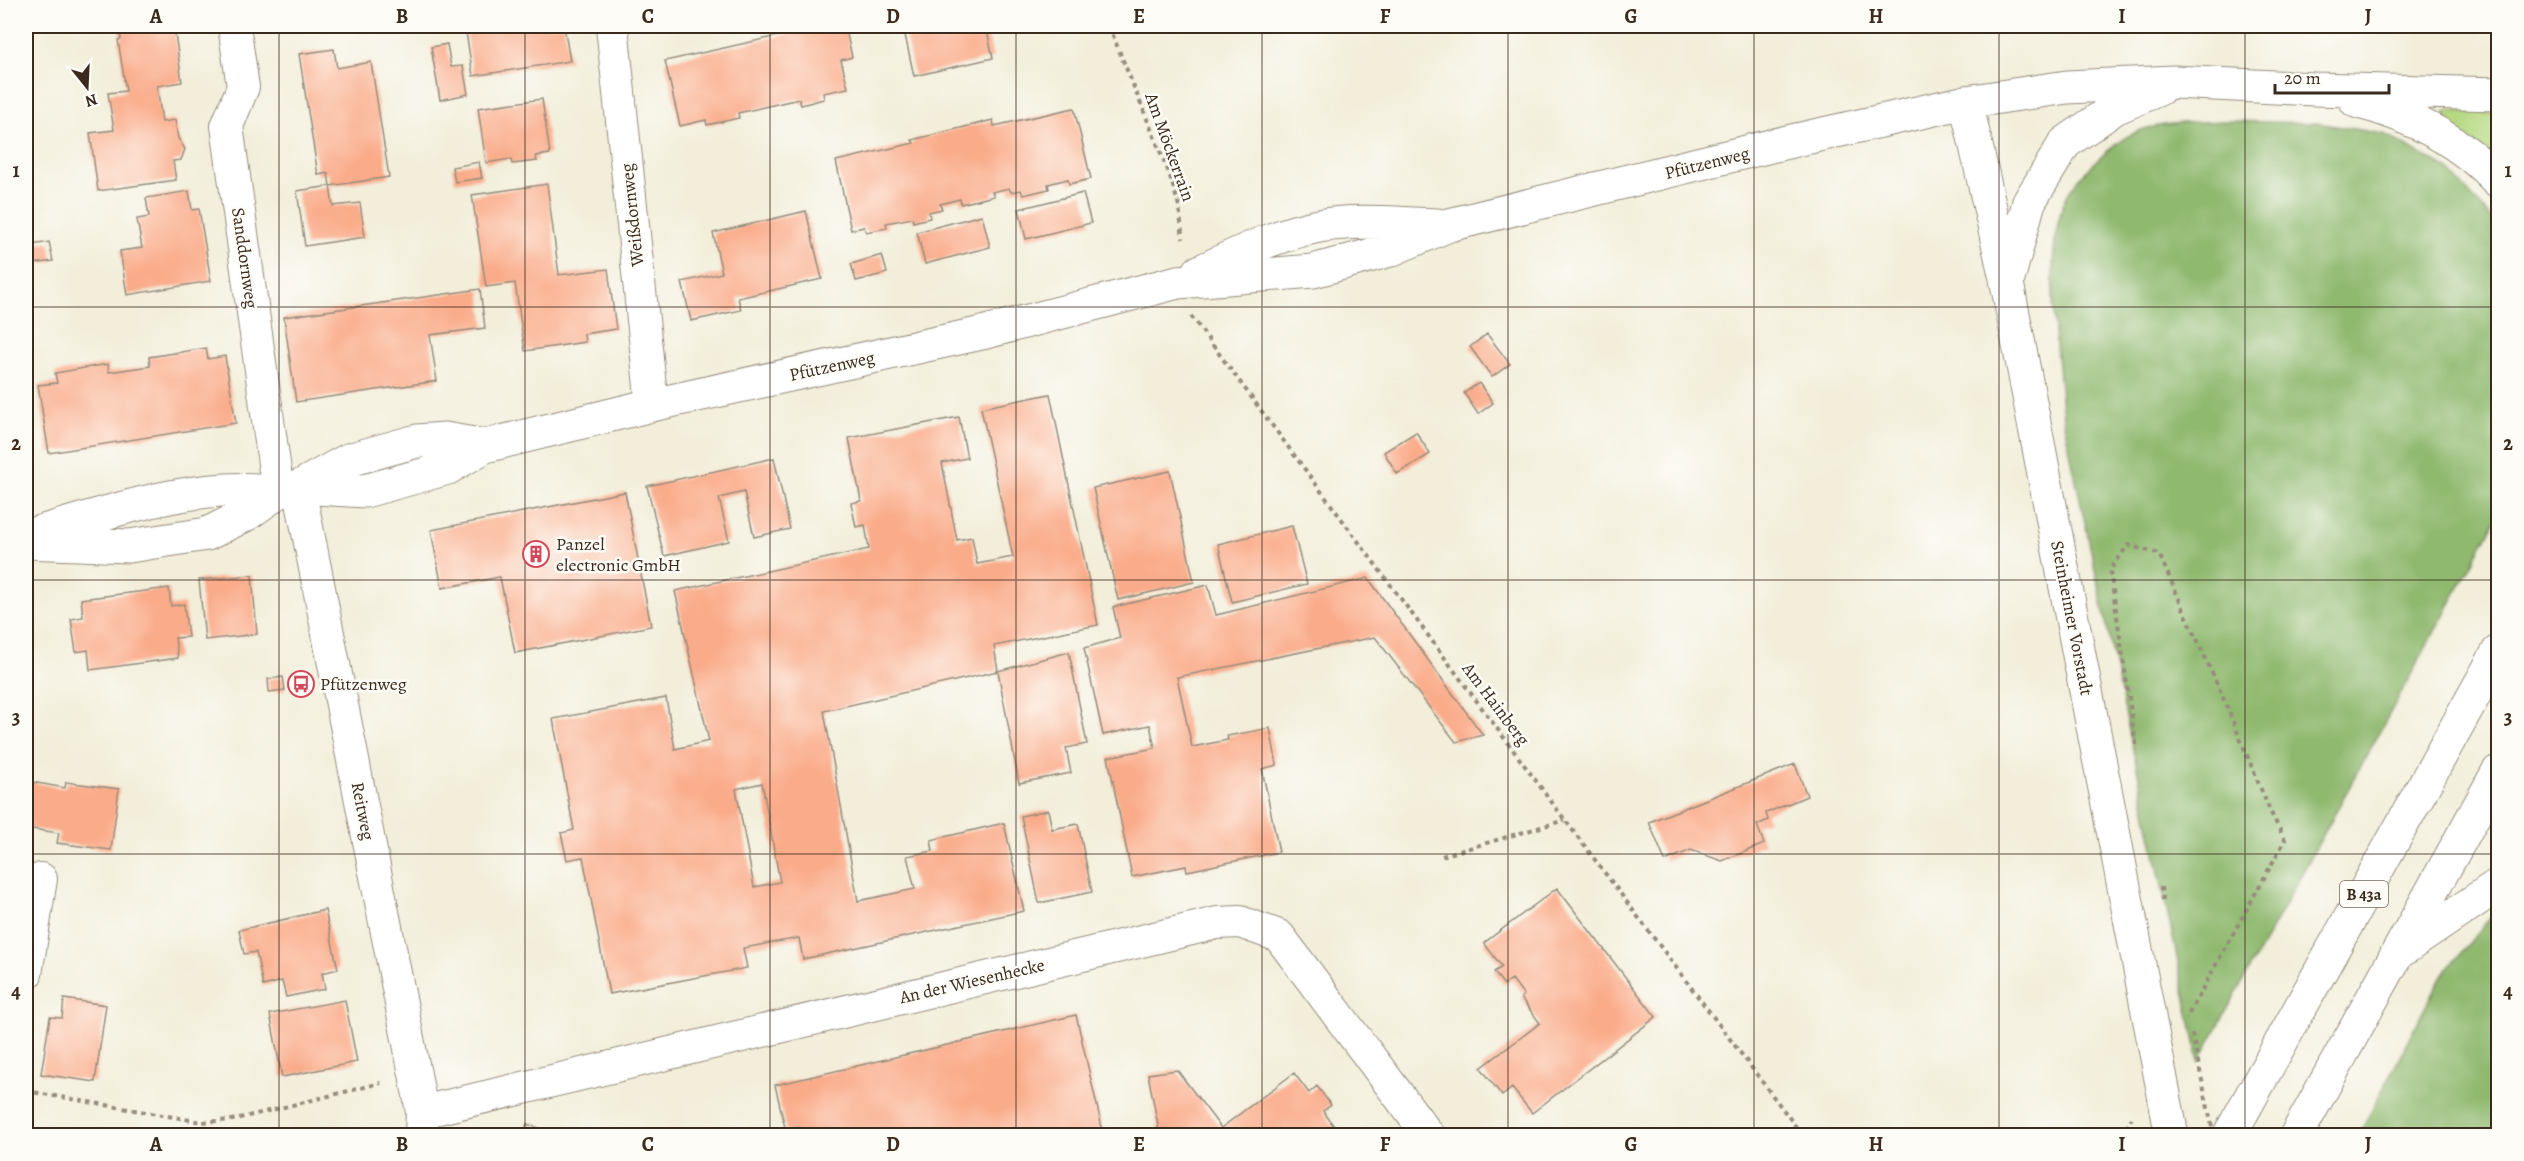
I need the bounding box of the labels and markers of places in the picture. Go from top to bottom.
place label: Panzel electronic GmbH [556,532,681,577]
building icon: Panzel electronic GmbH [521,539,551,569]
bus stop icon: Pfützenweg [286,669,316,699]
place label: Pfützenweg [320,672,407,696]

